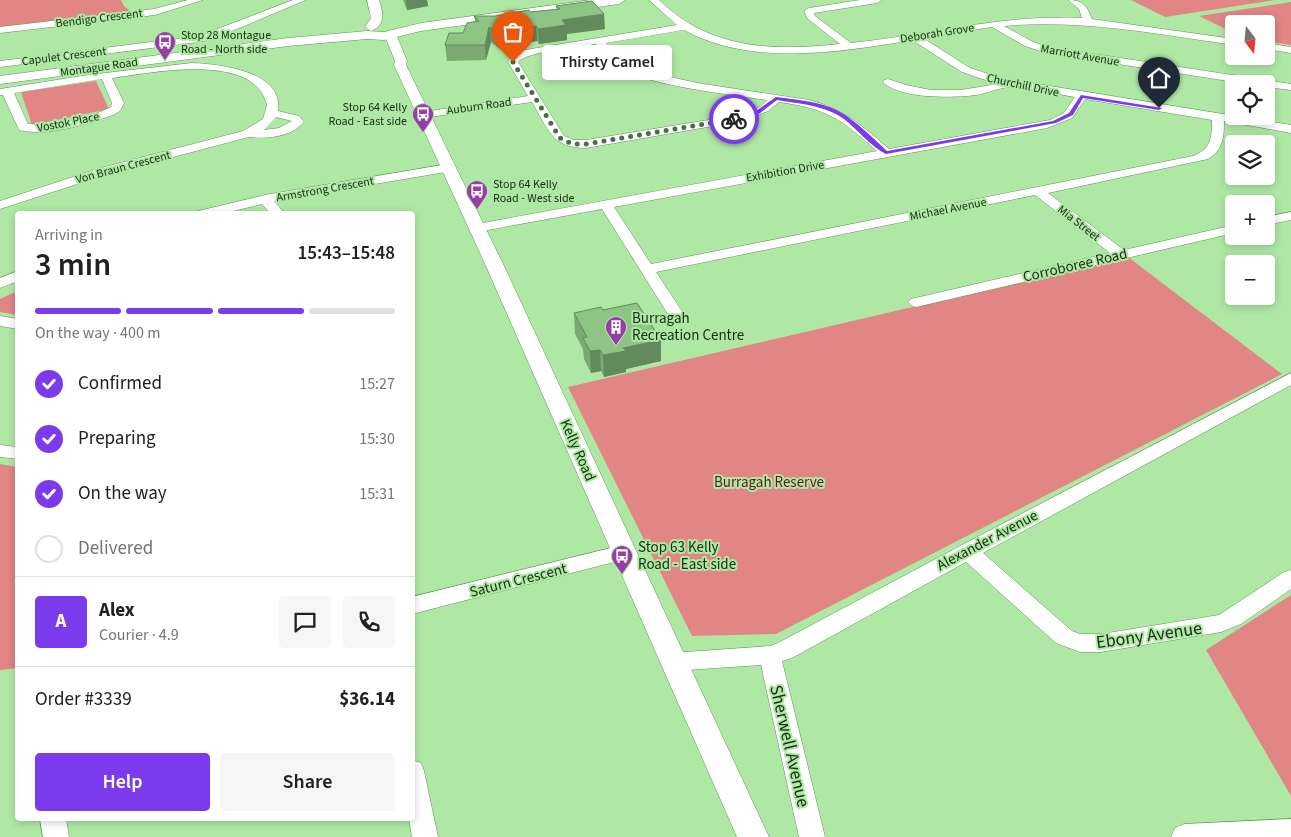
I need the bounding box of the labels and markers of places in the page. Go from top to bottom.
pin [492,11,534,62]
place label: Stop 28 Montague Road - North side [181,27,271,58]
bus stop icon: Stop 28 Montague Road - North side [153,30,177,61]
callout: Thirsty Camel [543,44,673,80]
pin [1138,57,1180,108]
place label: Stop 64 Kelly Road - East side [329,99,407,130]
bus stop icon: Stop 64 Kelly Road - East side [411,102,435,133]
place label: Stop 64 Kelly Road - West side [493,176,575,207]
bus stop icon: Stop 64 Kelly Road - West side [465,179,489,210]
place label: Burragah Recreation Centre [632,308,744,346]
building icon: Burragah Recreation Centre [604,315,628,346]
place label: Stop 63 Kelly Road - East side [638,537,736,575]
bus stop icon: Stop 63 Kelly Road - East side [610,544,634,575]

